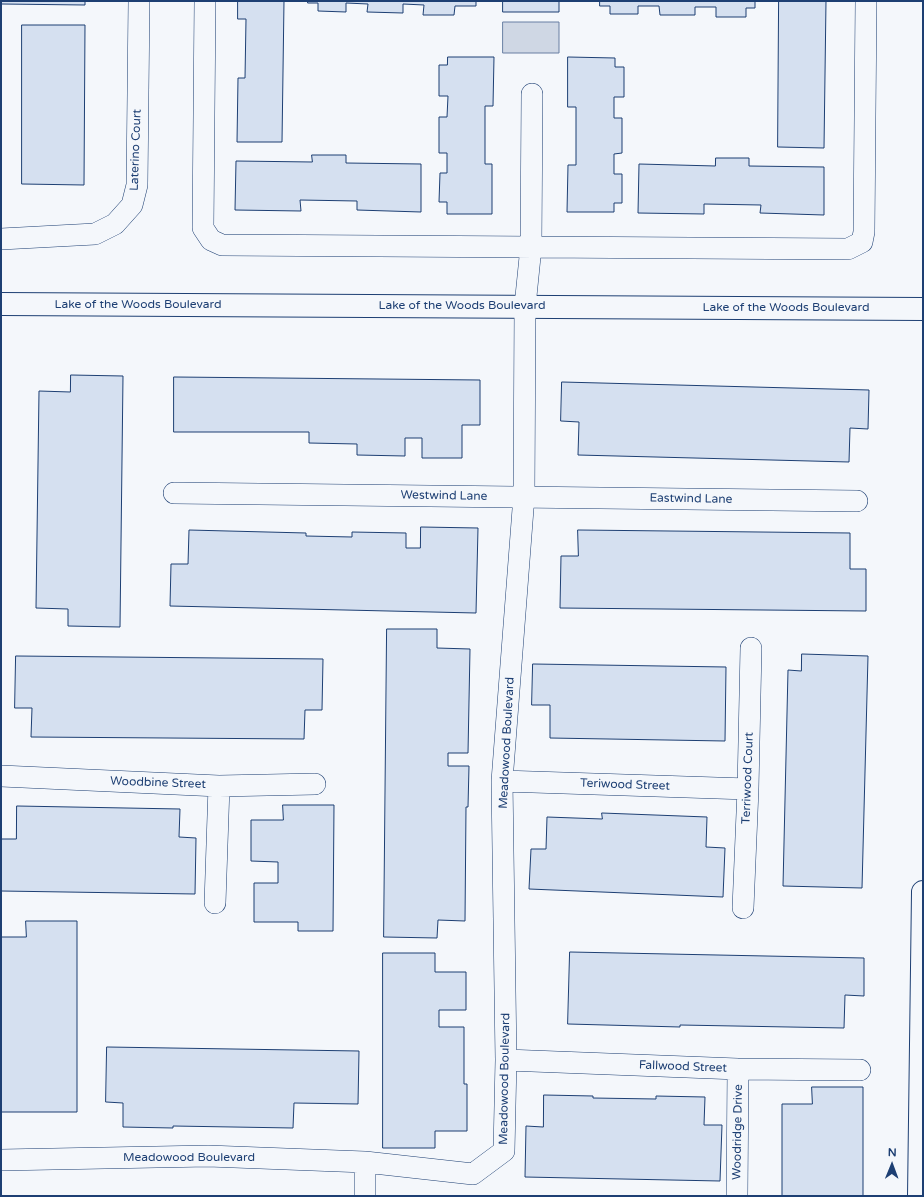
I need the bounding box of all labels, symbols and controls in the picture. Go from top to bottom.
street label: Laterino Court [127,109,145,191]
street label: Lake of the Woods Boulevard [55,298,221,312]
street label: Lake of the Woods Boulevard [379,299,545,313]
street label: Lake of the Woods Boulevard [703,301,869,315]
street label: Westwind Lane [400,488,488,504]
street label: Eastwind Lane [649,491,733,507]
street label: Meadowood Boulevard [496,677,518,809]
street label: Terriwood Court [739,732,757,824]
street label: Woodbine Street [110,774,206,792]
street label: Teriwood Street [580,776,670,794]
street label: Meadowood Boulevard [497,1013,513,1145]
street label: Fallwood Street [639,1058,727,1076]
street label: Woodridge Drive [730,1084,746,1180]
north arrow [872,1145,912,1185]
text: N [888,1146,897,1159]
street label: Meadowood Boulevard [123,1151,255,1165]

